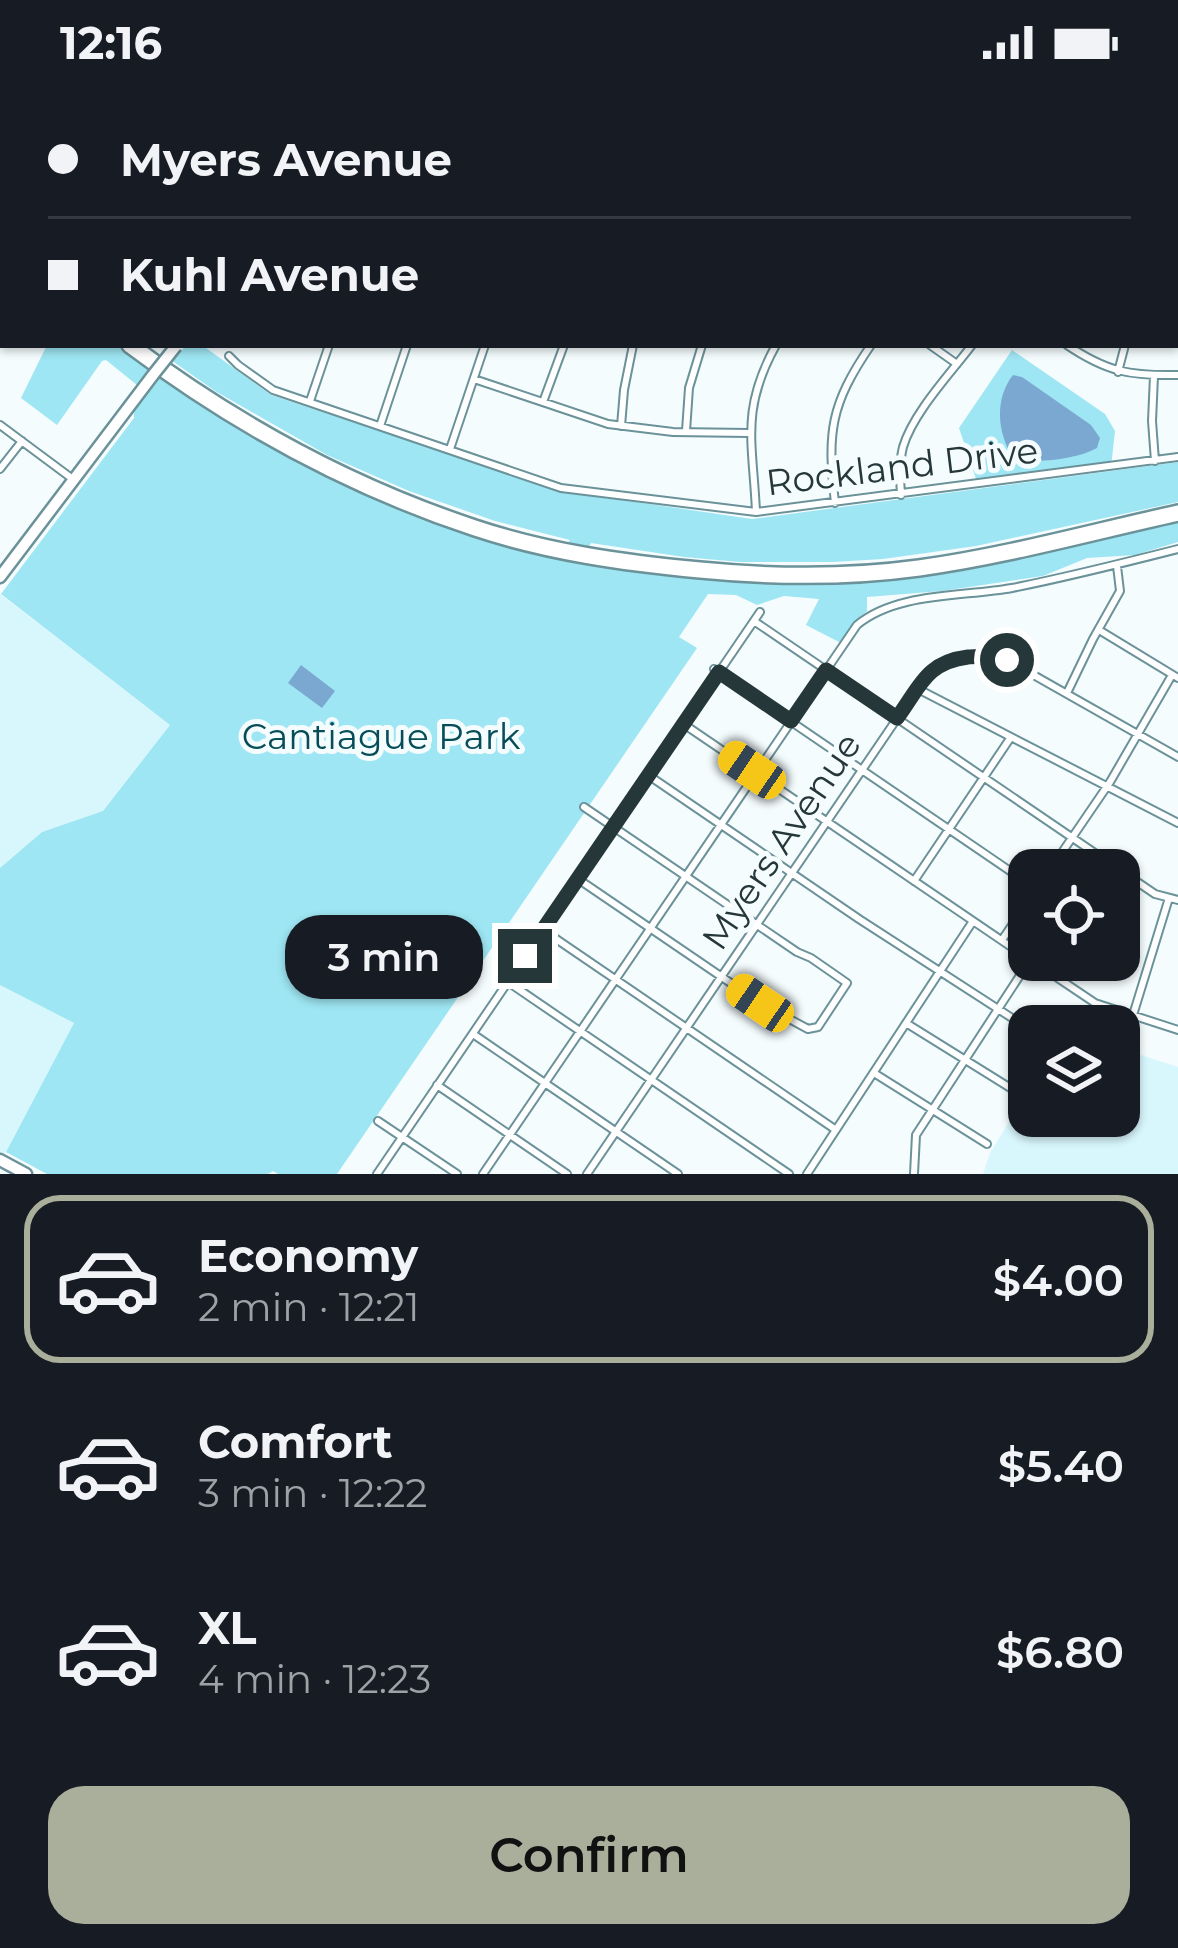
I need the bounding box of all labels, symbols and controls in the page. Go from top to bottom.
text: 12:16 [60,15,162,70]
text: Myers Avenue [120,132,452,187]
text: Kuhl Avenue [120,247,419,302]
street label: Rockland Drive [764,427,1040,505]
route start [980,633,1034,687]
park label: Cantiague Park [242,714,521,758]
street label: Myers Avenue [692,724,870,958]
car [712,735,792,805]
map controls [1008,849,1140,1137]
button: locate [1008,849,1140,981]
callout: 3 min [285,914,483,998]
route end [498,929,552,983]
text: 3 min [328,933,440,981]
car [720,968,800,1038]
button: layers [1008,1005,1140,1137]
icon: car [54,1225,162,1333]
text: Economy [198,1228,418,1283]
text: $4.00 [993,1252,1124,1307]
text: 2 min · 12:21 [198,1283,420,1331]
icon: car [54,1411,162,1519]
text: Comfort [198,1414,393,1469]
text: $5.40 [998,1438,1124,1493]
text: 3 min · 12:22 [198,1469,428,1517]
icon: car [54,1597,162,1705]
text: XL [198,1600,256,1655]
text: $6.80 [996,1624,1124,1679]
text: 4 min · 12:23 [198,1655,431,1703]
button: Confirm [48,1786,1130,1924]

